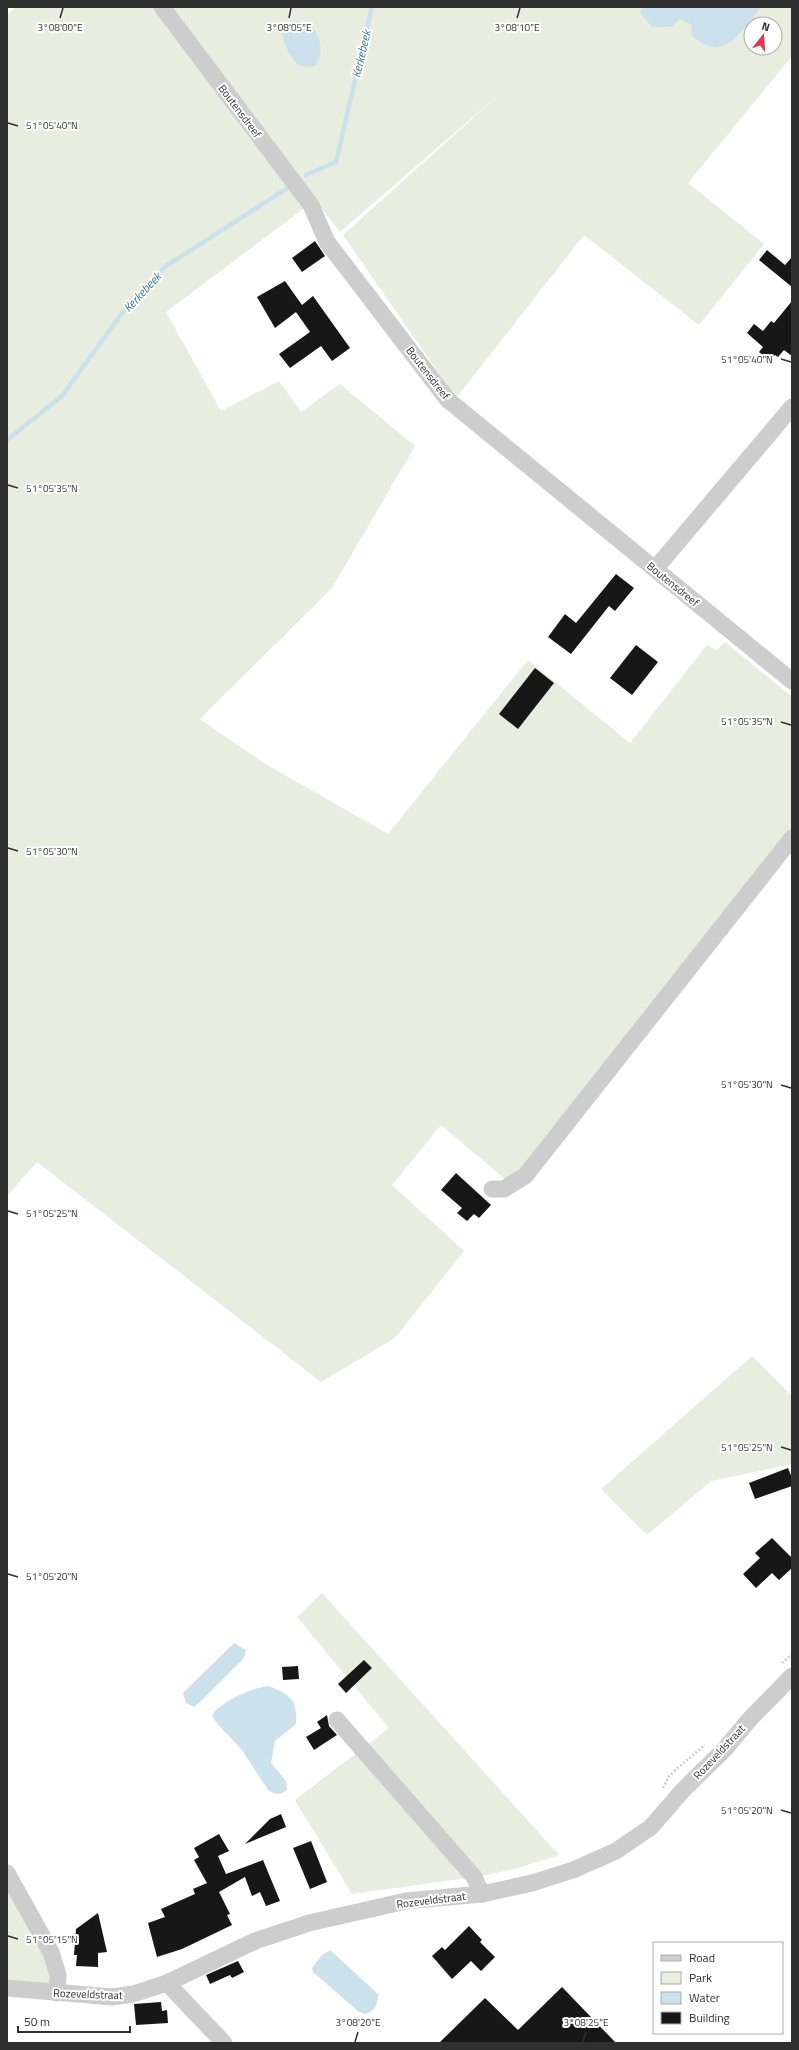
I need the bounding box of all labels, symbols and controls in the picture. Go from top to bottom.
north arrow [743,16,783,56]
text: N [760,18,772,35]
text: 3°08'00"E [38,20,83,35]
text: 3°08'05"E [267,20,312,35]
text: 3°08'10"E [495,20,540,35]
water label: Kerkebeek [346,27,376,80]
street label: Boutensdreef [215,81,266,141]
text: 51°05'40"N [26,118,78,133]
water label: Kerkebeek [119,267,167,316]
street label: Boutensdreef [402,343,454,403]
text: 51°05'40"N [721,352,773,367]
text: 51°05'35"N [26,481,78,496]
street label: Boutensdreef [643,558,703,610]
text: 51°05'35"N [721,714,773,729]
text: 51°05'30"N [26,844,78,859]
text: 51°05'30"N [721,1077,773,1092]
text: 51°05'25"N [26,1206,78,1221]
text: 51°05'25"N [721,1440,773,1455]
text: 51°05'20"N [26,1569,78,1584]
street label: Rozeveldstraat [689,1721,749,1783]
text: 51°05'20"N [721,1803,773,1818]
street label: Rozeveldstraat [395,1888,467,1912]
text: 51°05'15"N [26,1932,78,1947]
legend [653,1942,783,2034]
text: Road [689,1948,715,1967]
text: Park [689,1968,712,1987]
street label: Rozeveldstraat [53,1985,123,2003]
text: Water [689,1988,720,2007]
scale bar [18,2008,130,2034]
text: Building [689,2008,730,2027]
text: 50 m [24,2012,50,2031]
text: 3°08'20"E [336,2015,381,2030]
text: 3°08'25"E [564,2015,609,2030]

